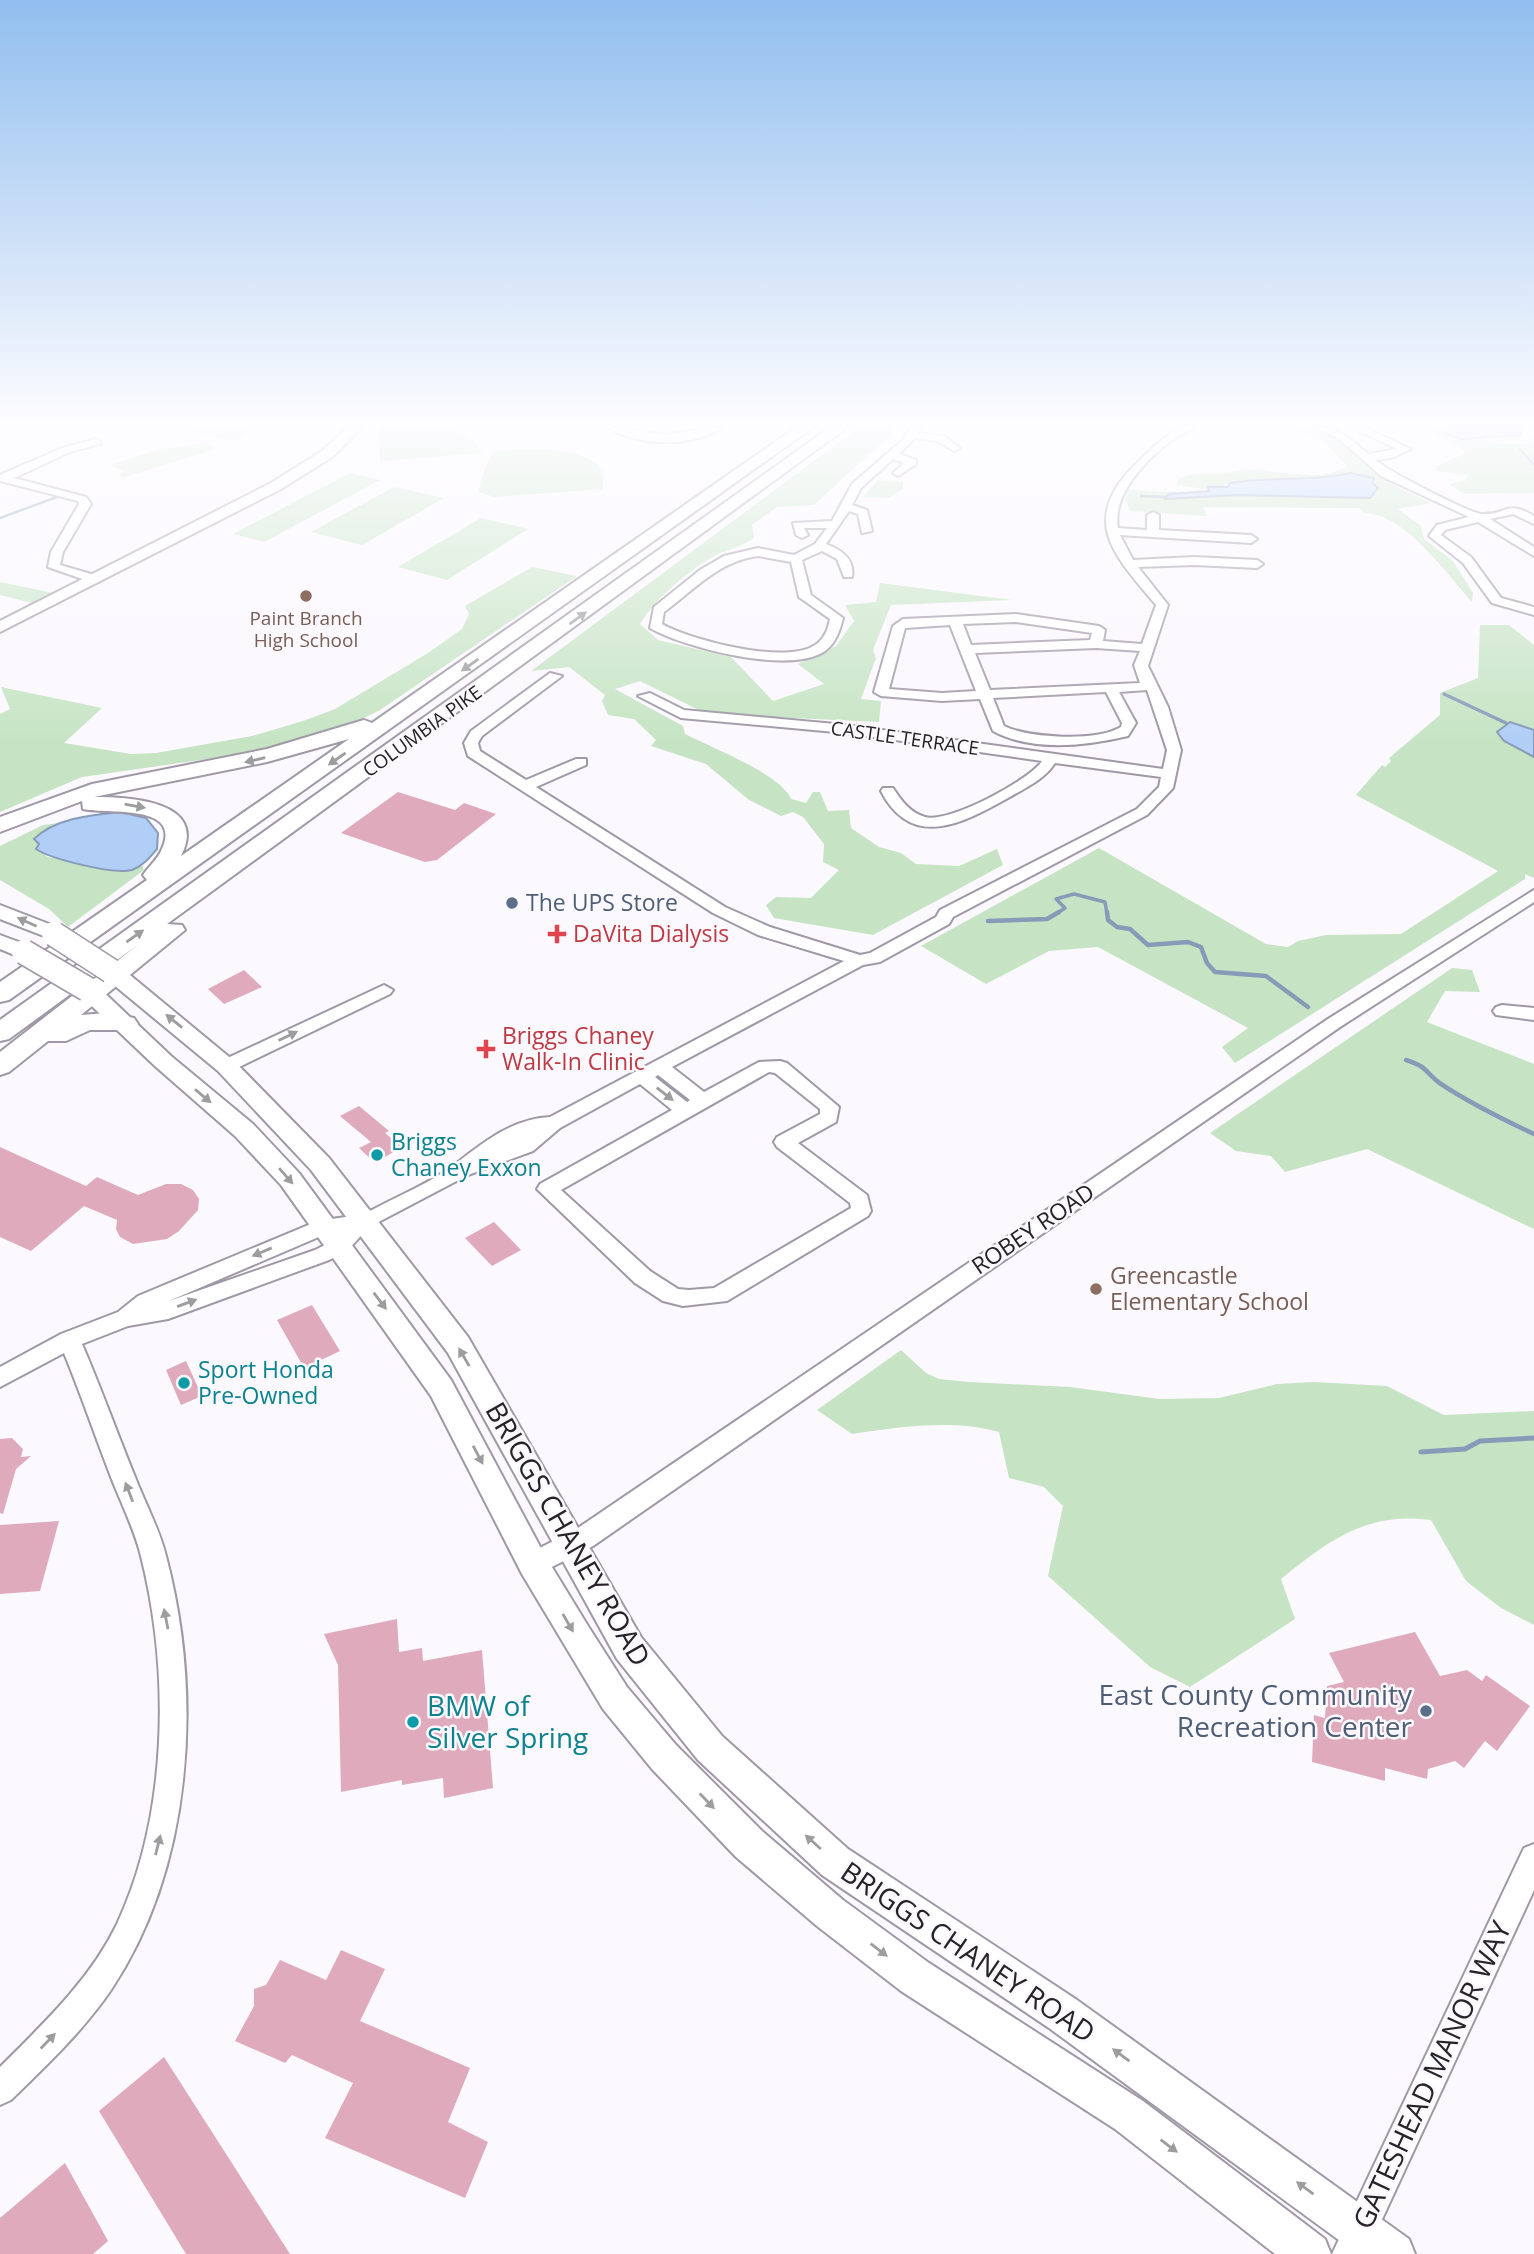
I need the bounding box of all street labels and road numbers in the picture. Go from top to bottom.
street label: COLUMBIA PIKE [357,679,487,783]
street label: CASTLE TERRACE [829,715,981,761]
street label: ROBEY ROAD [965,1175,1100,1281]
street label: BRIGGS CHANEY ROAD [478,1394,660,1673]
street label: BRIGGS CHANEY ROAD [834,1852,1103,2051]
street label: GATESHEAD MANOR WAY [1343,1914,1519,2235]

